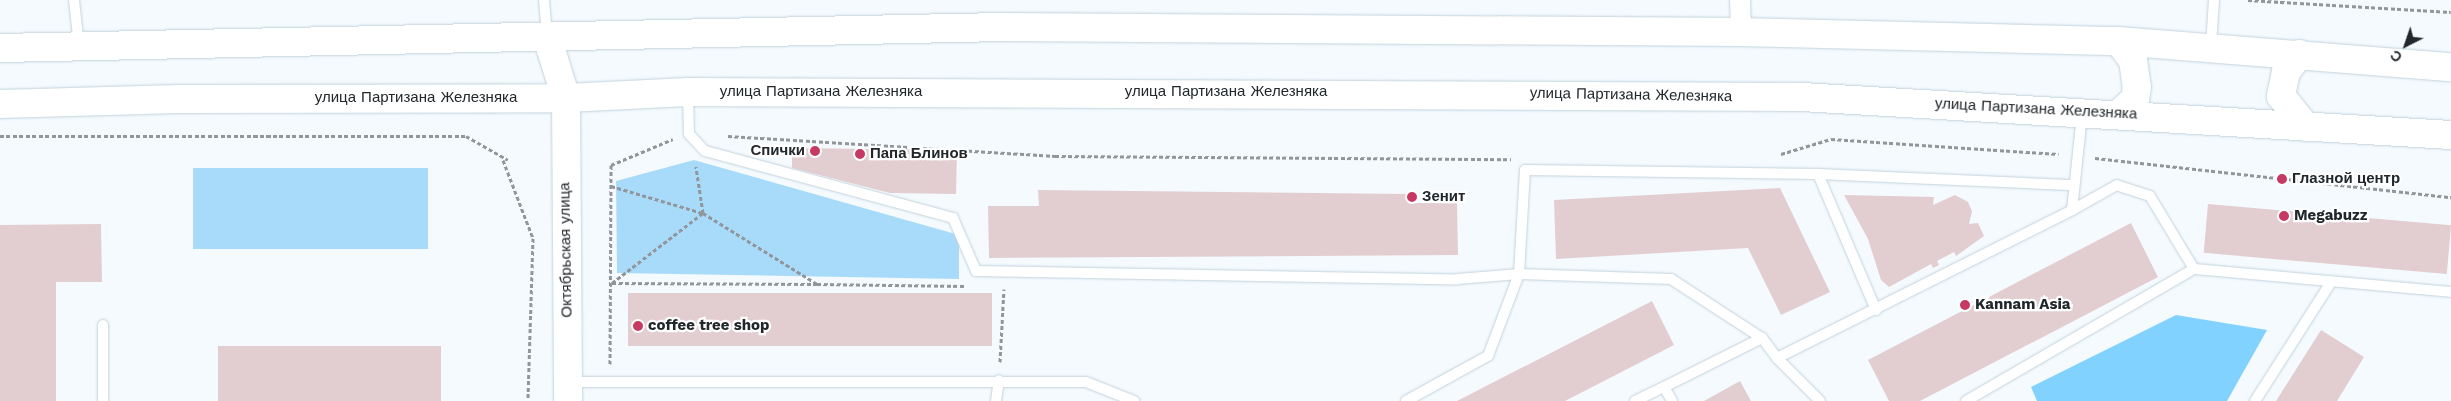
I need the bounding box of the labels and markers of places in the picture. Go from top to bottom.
place label: Спички [750,142,805,160]
marker: Спички [809,145,821,157]
place label: Папа Блинов [870,145,968,163]
marker: Папа Блинов [854,148,866,160]
place label: Глазной центр [2292,170,2400,188]
marker: Глазной центр [2276,173,2288,185]
place label: Зенит [1422,188,1465,206]
marker: Зенит [1406,191,1418,203]
place label: Megabuzz [2294,207,2368,225]
marker: Megabuzz [2278,210,2290,222]
place label: Kannam Asia [1975,296,2071,314]
marker: Kannam Asia [1959,299,1971,311]
place label: coffee tree shop [648,317,770,335]
marker: coffee tree shop [632,320,644,332]

